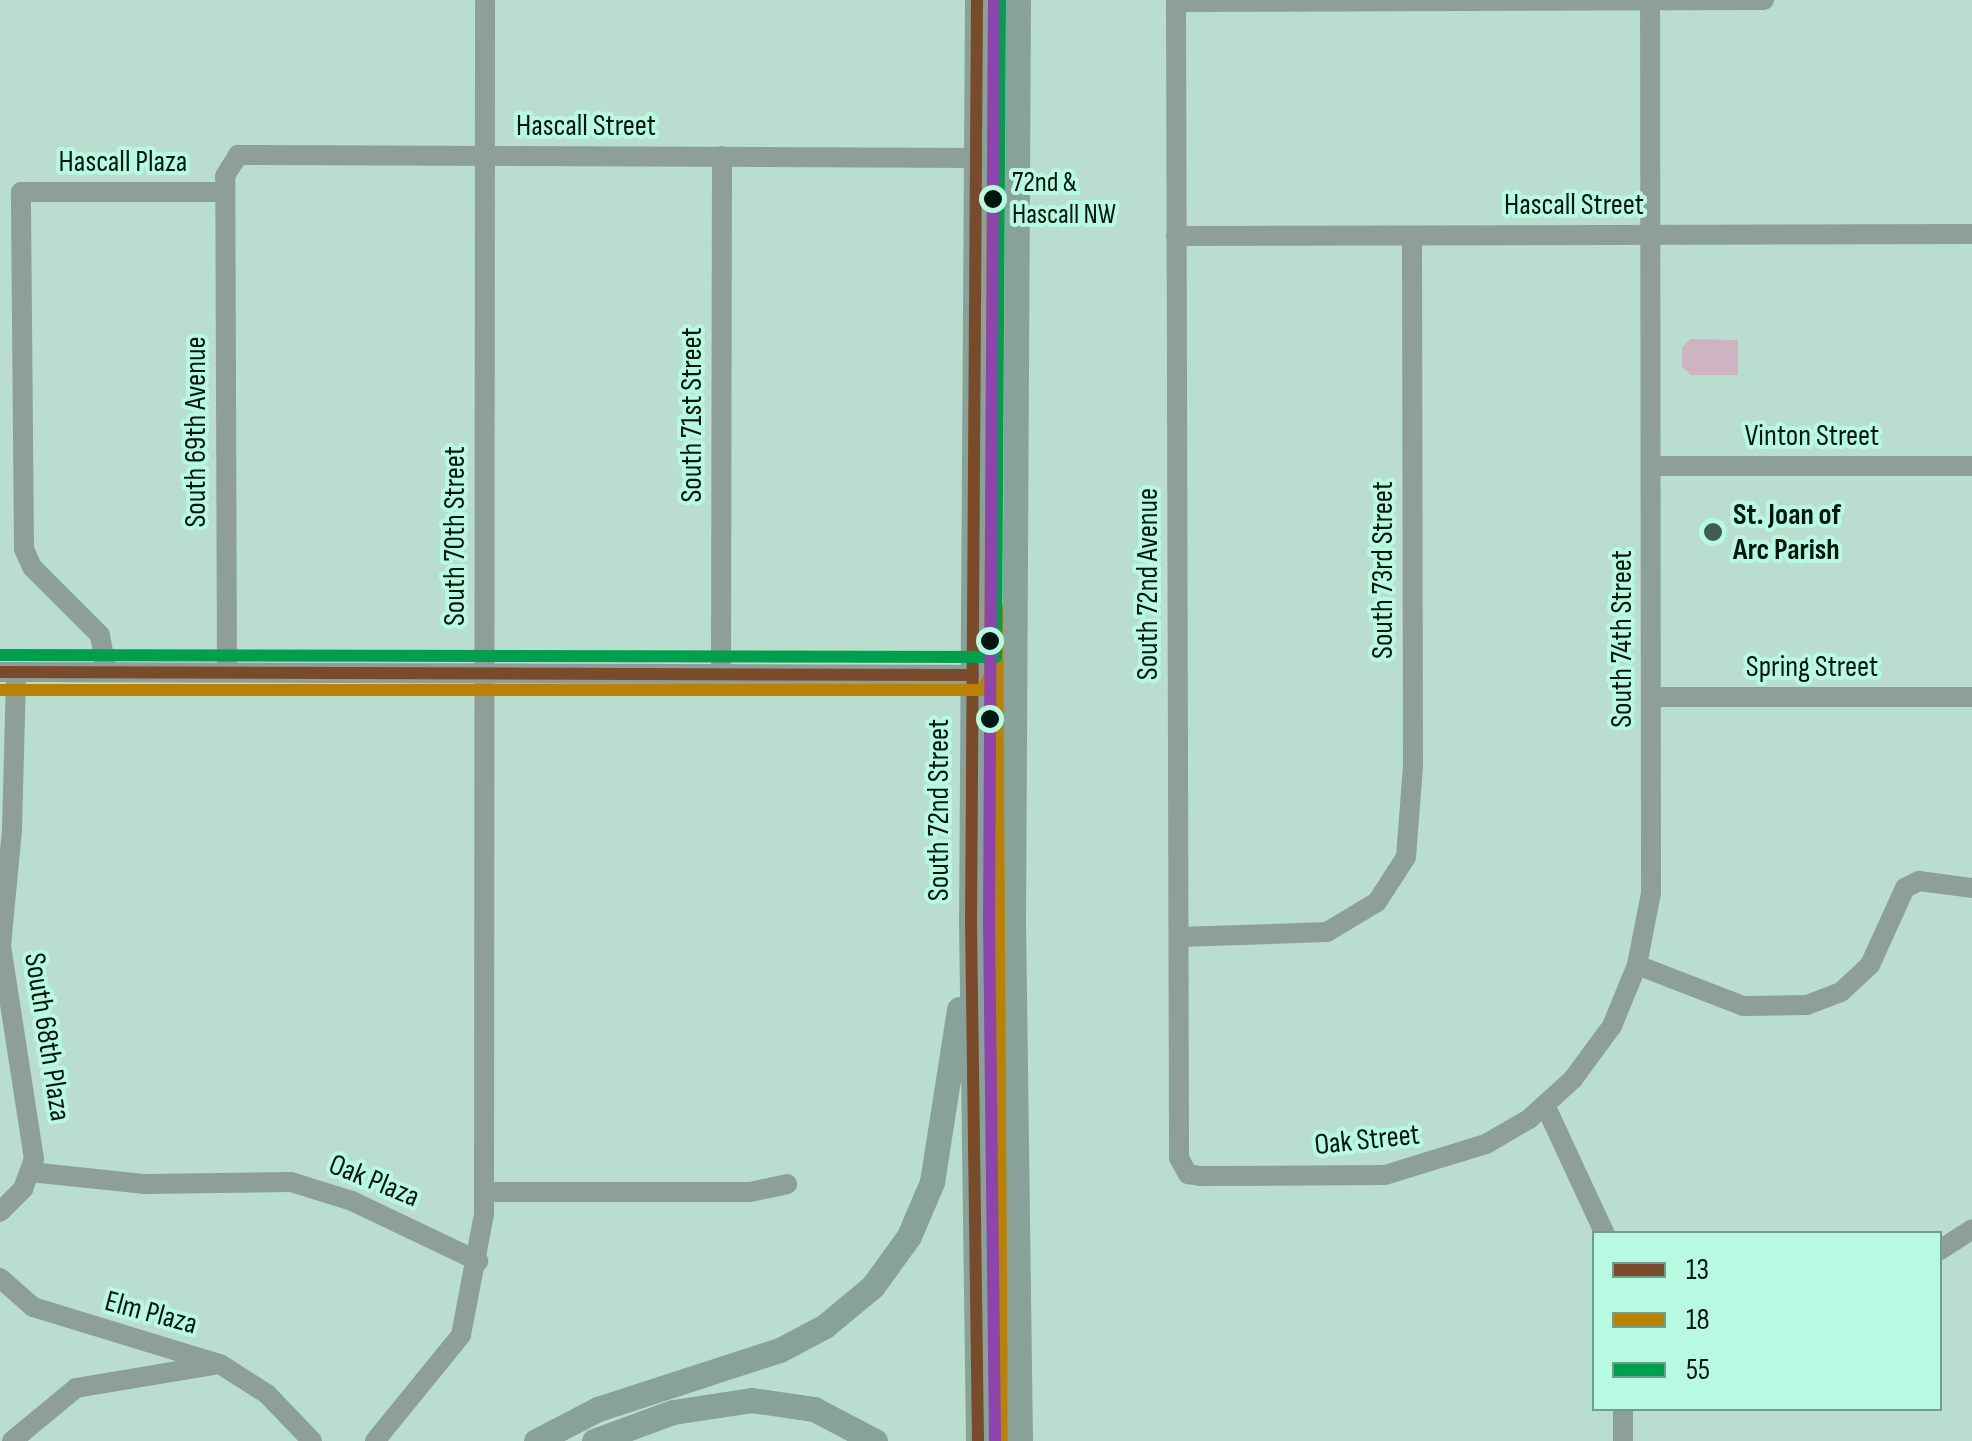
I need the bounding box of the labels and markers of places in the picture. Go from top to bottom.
place label: 72nd & Hascall NW [1012,166,1116,232]
marker: 72nd & Hascall NW [983,189,1003,209]
place label: St. Joan of Arc Parish [1733,497,1841,568]
marker: St. Joan of Arc Parish [1702,521,1724,543]
unlabelled marker [980,631,1000,651]
unlabelled marker [980,709,1000,729]

